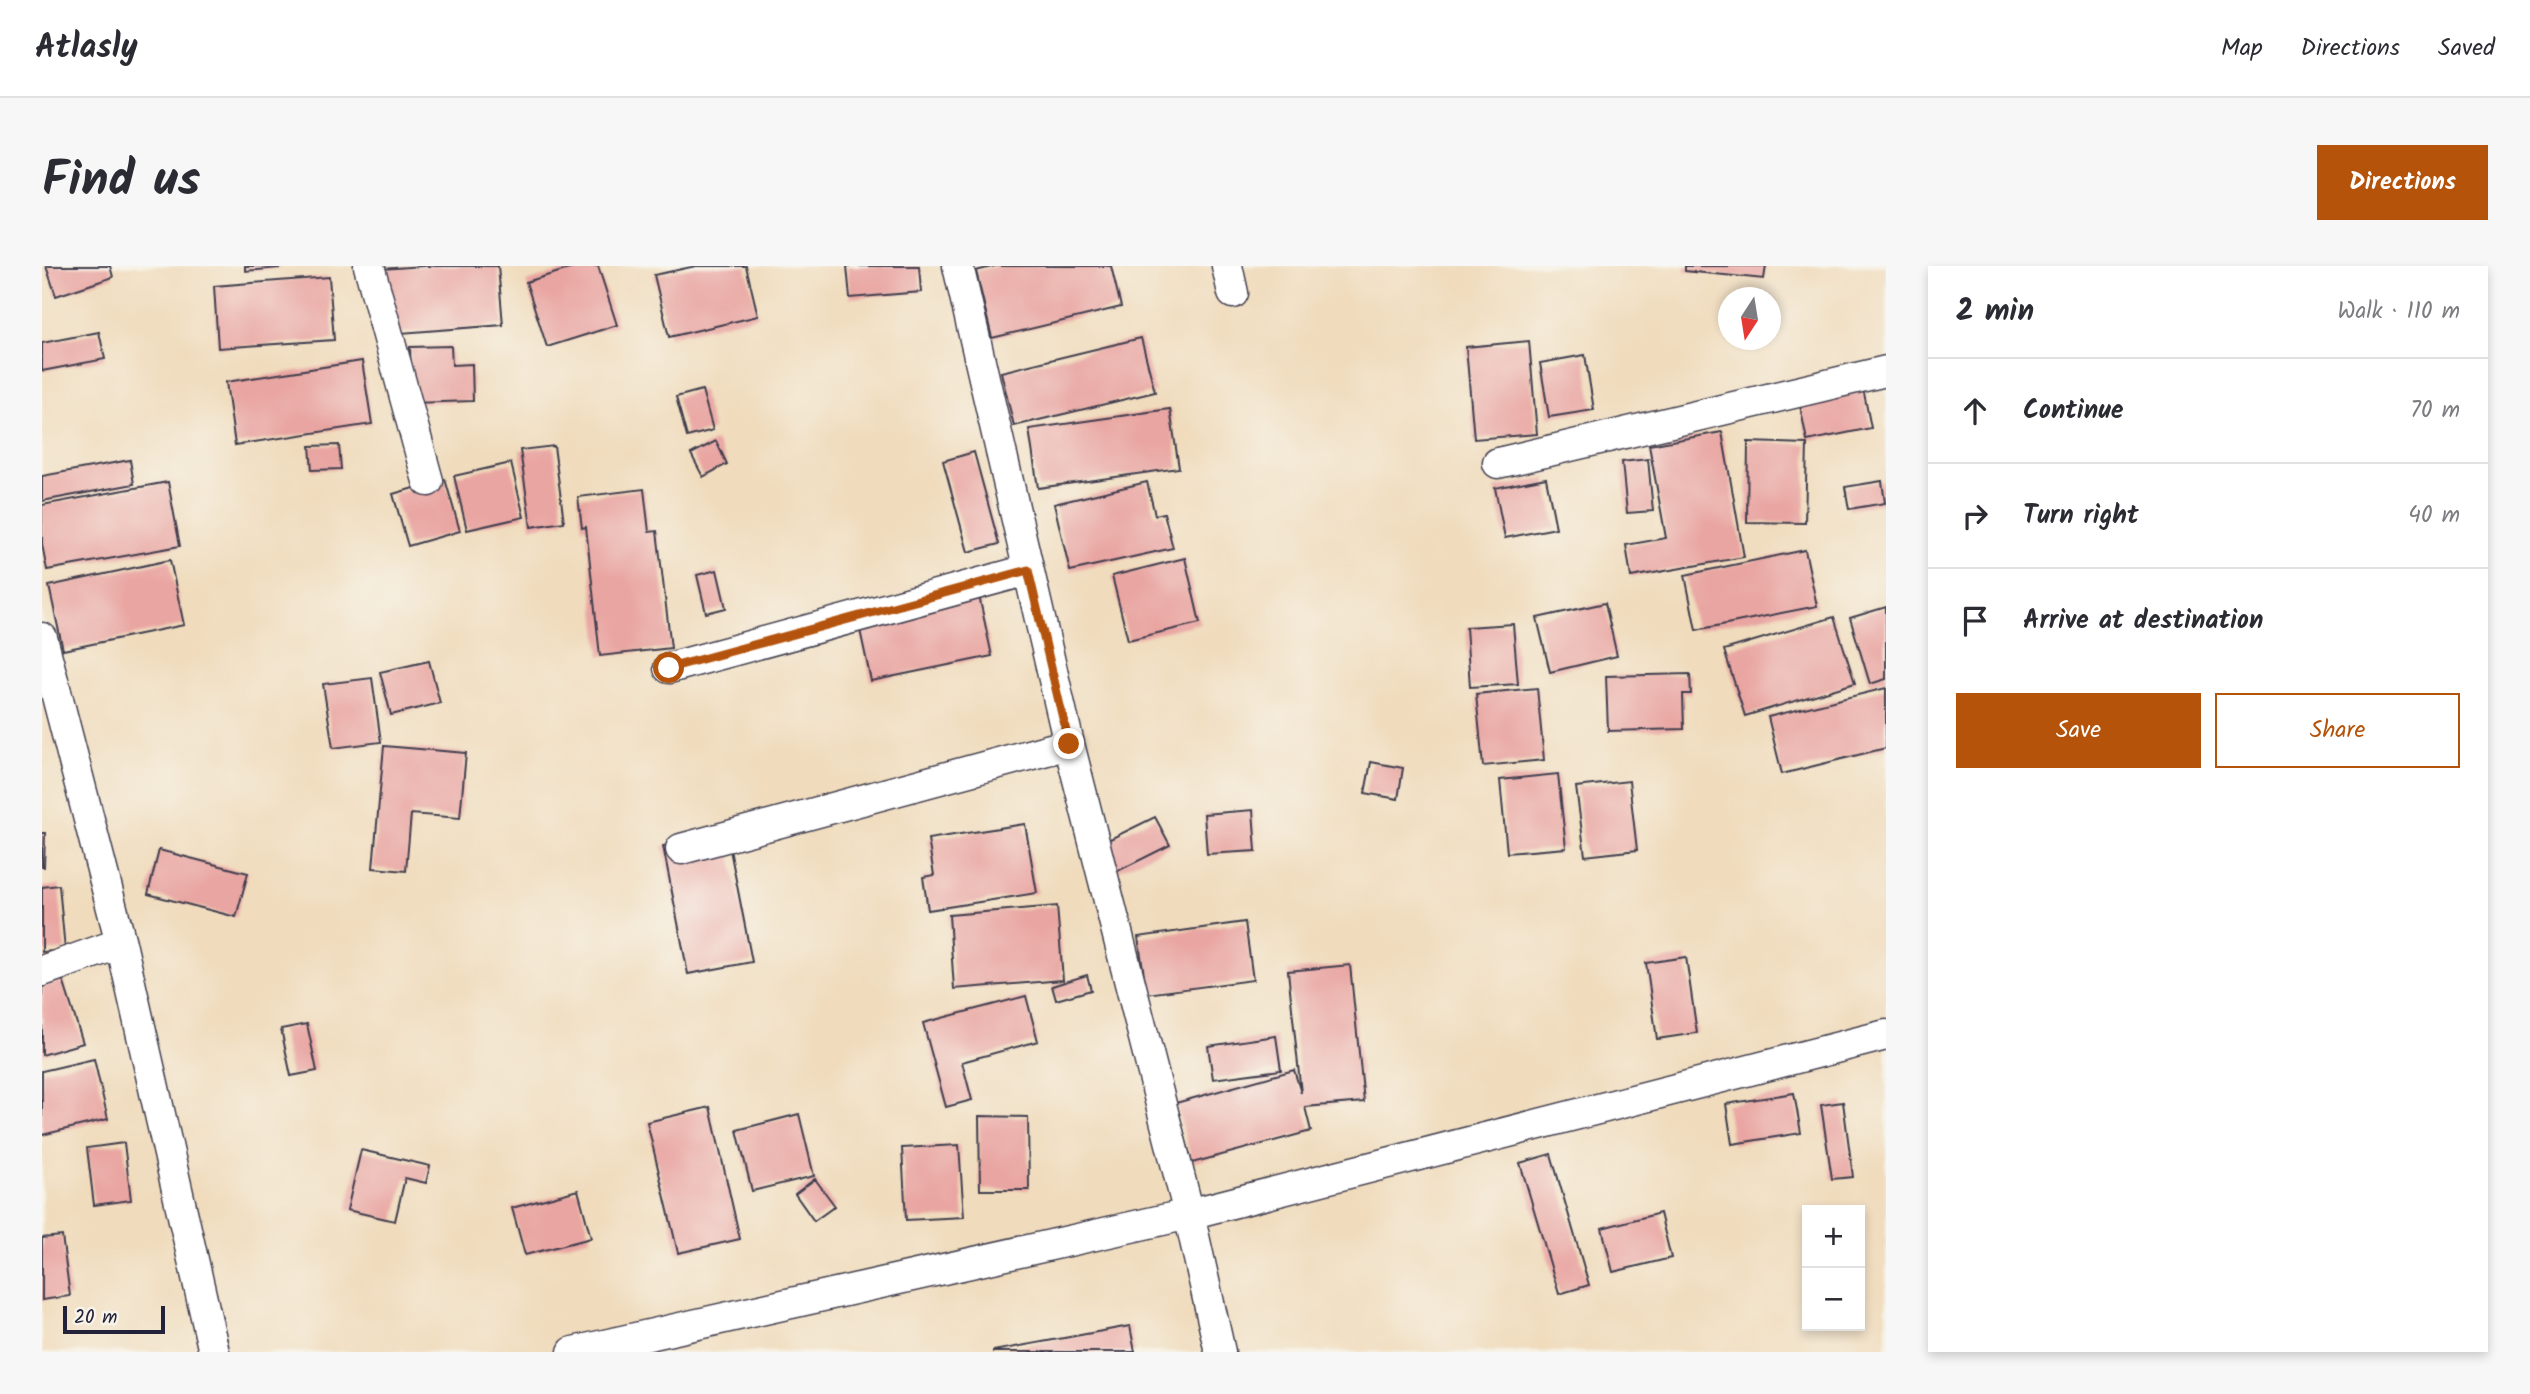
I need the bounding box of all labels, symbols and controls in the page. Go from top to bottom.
text: Atlasly [35,22,138,75]
text: Map [2221,29,2263,68]
text: Directions [2301,29,2400,68]
text: Saved [2438,29,2495,68]
text: Find us [42,143,200,221]
button: Directions [2317,145,2488,220]
north arrow [1718,287,1781,350]
text: 2 min [1956,288,2034,336]
text: Walk · 110 m [2337,294,2460,330]
text: Continue [2023,390,2124,432]
icon: ahead [1956,392,1994,430]
text: 70 m [2410,393,2460,429]
text: Turn right [2023,495,2139,537]
icon: right [1956,497,1994,535]
text: 40 m [2408,498,2460,534]
text: Arrive at destination [2023,600,2263,642]
icon: arrive [1956,602,1994,640]
route start [653,652,684,683]
button: Save [1956,693,2201,768]
button: Share [2215,693,2460,768]
route end [1053,728,1084,759]
map controls [1802,1205,1865,1331]
button: + [1802,1205,1865,1268]
button: − [1802,1268,1865,1331]
scale bar [63,1303,164,1335]
text: 20 m [74,1303,117,1333]

